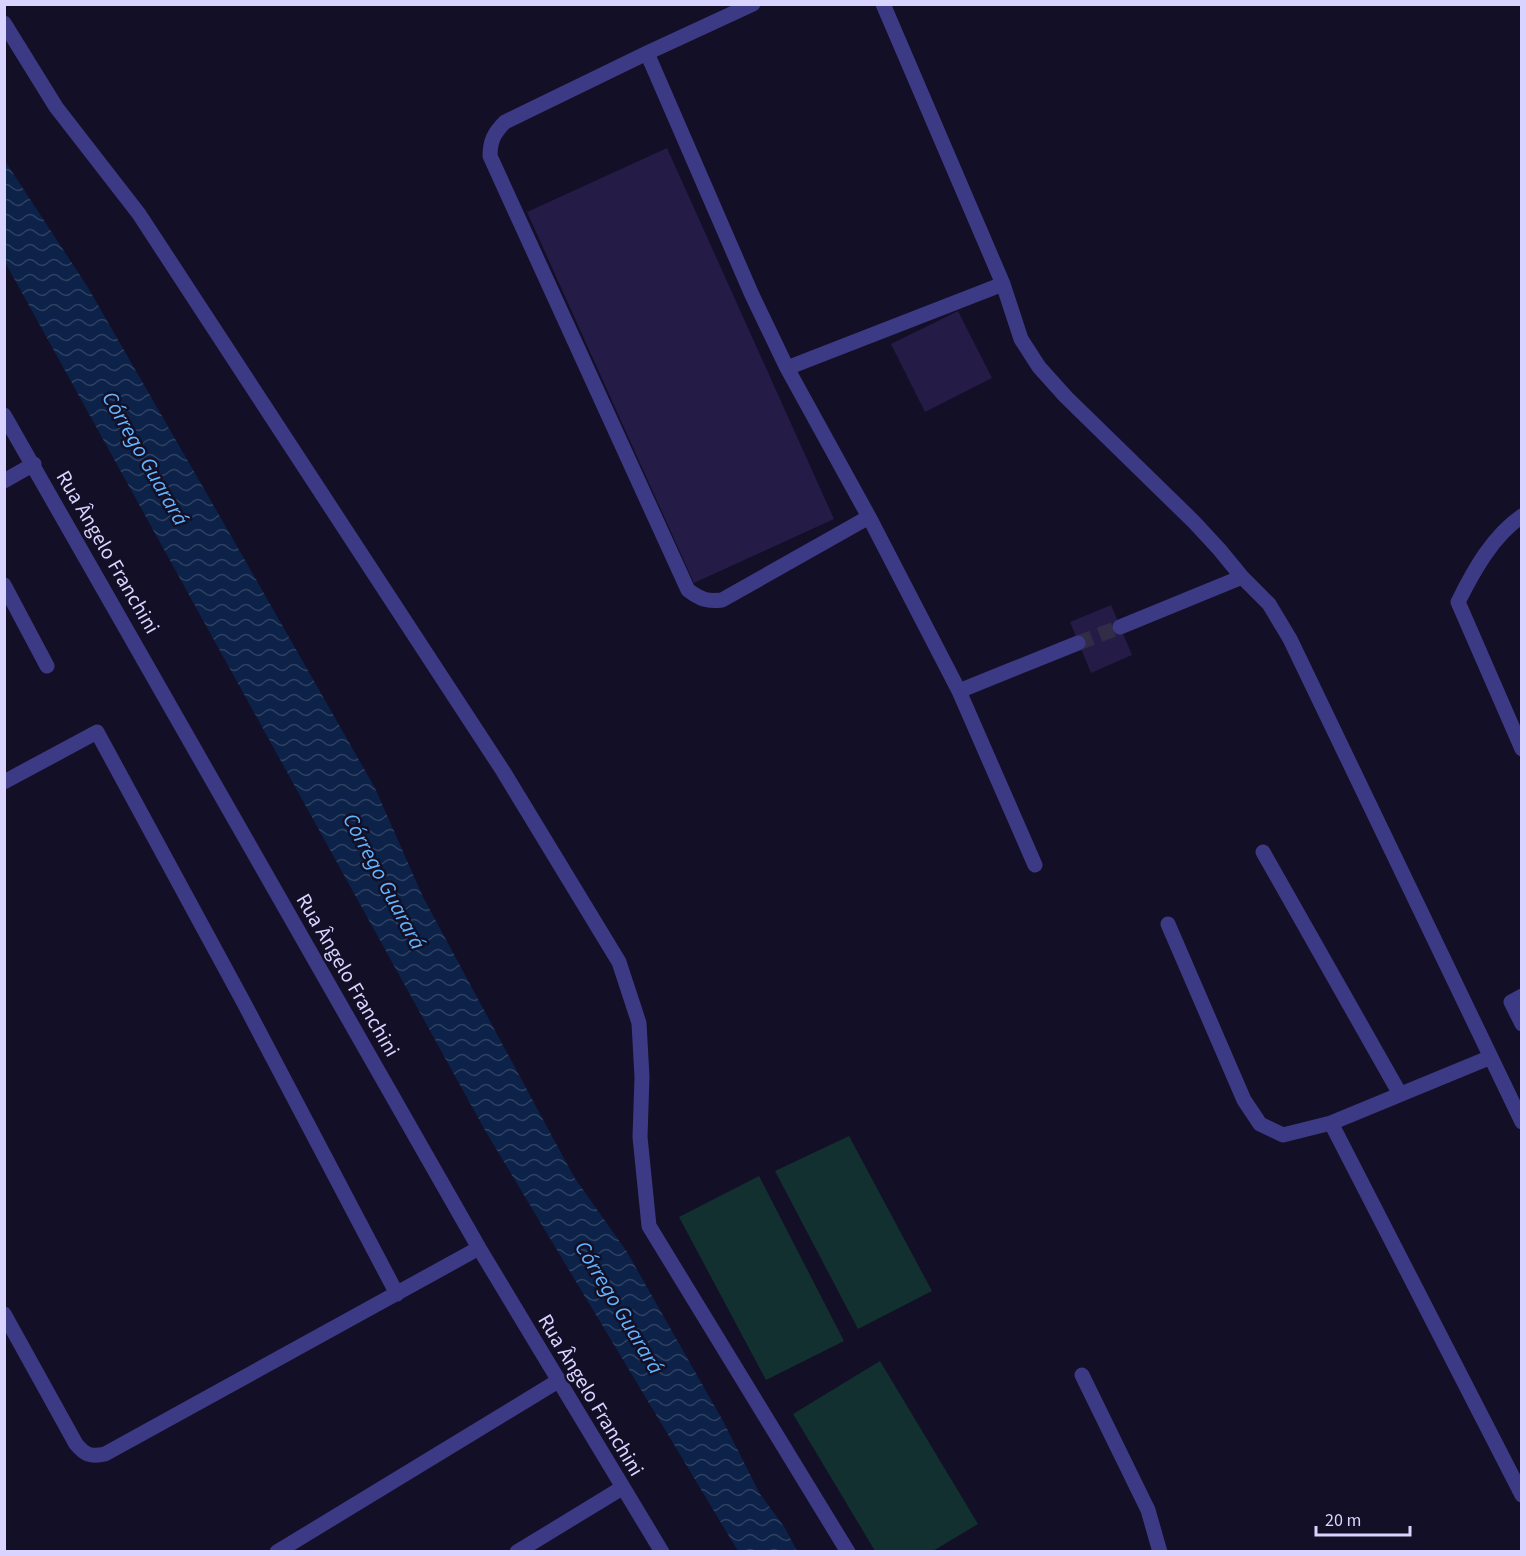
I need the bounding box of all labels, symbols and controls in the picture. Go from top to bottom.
water label: Córrego Guarará [94,385,197,532]
street label: Rua Ângelo Franchini [49,465,167,639]
water label: Córrego Guarará [335,807,434,956]
street label: Rua Ângelo Franchini [289,888,407,1062]
water label: Córrego Guarará [567,1235,672,1380]
street label: Rua Ângelo Franchini [531,1308,651,1482]
scale bar [1316,1499,1410,1537]
text: 20 m [1325,1508,1361,1533]

